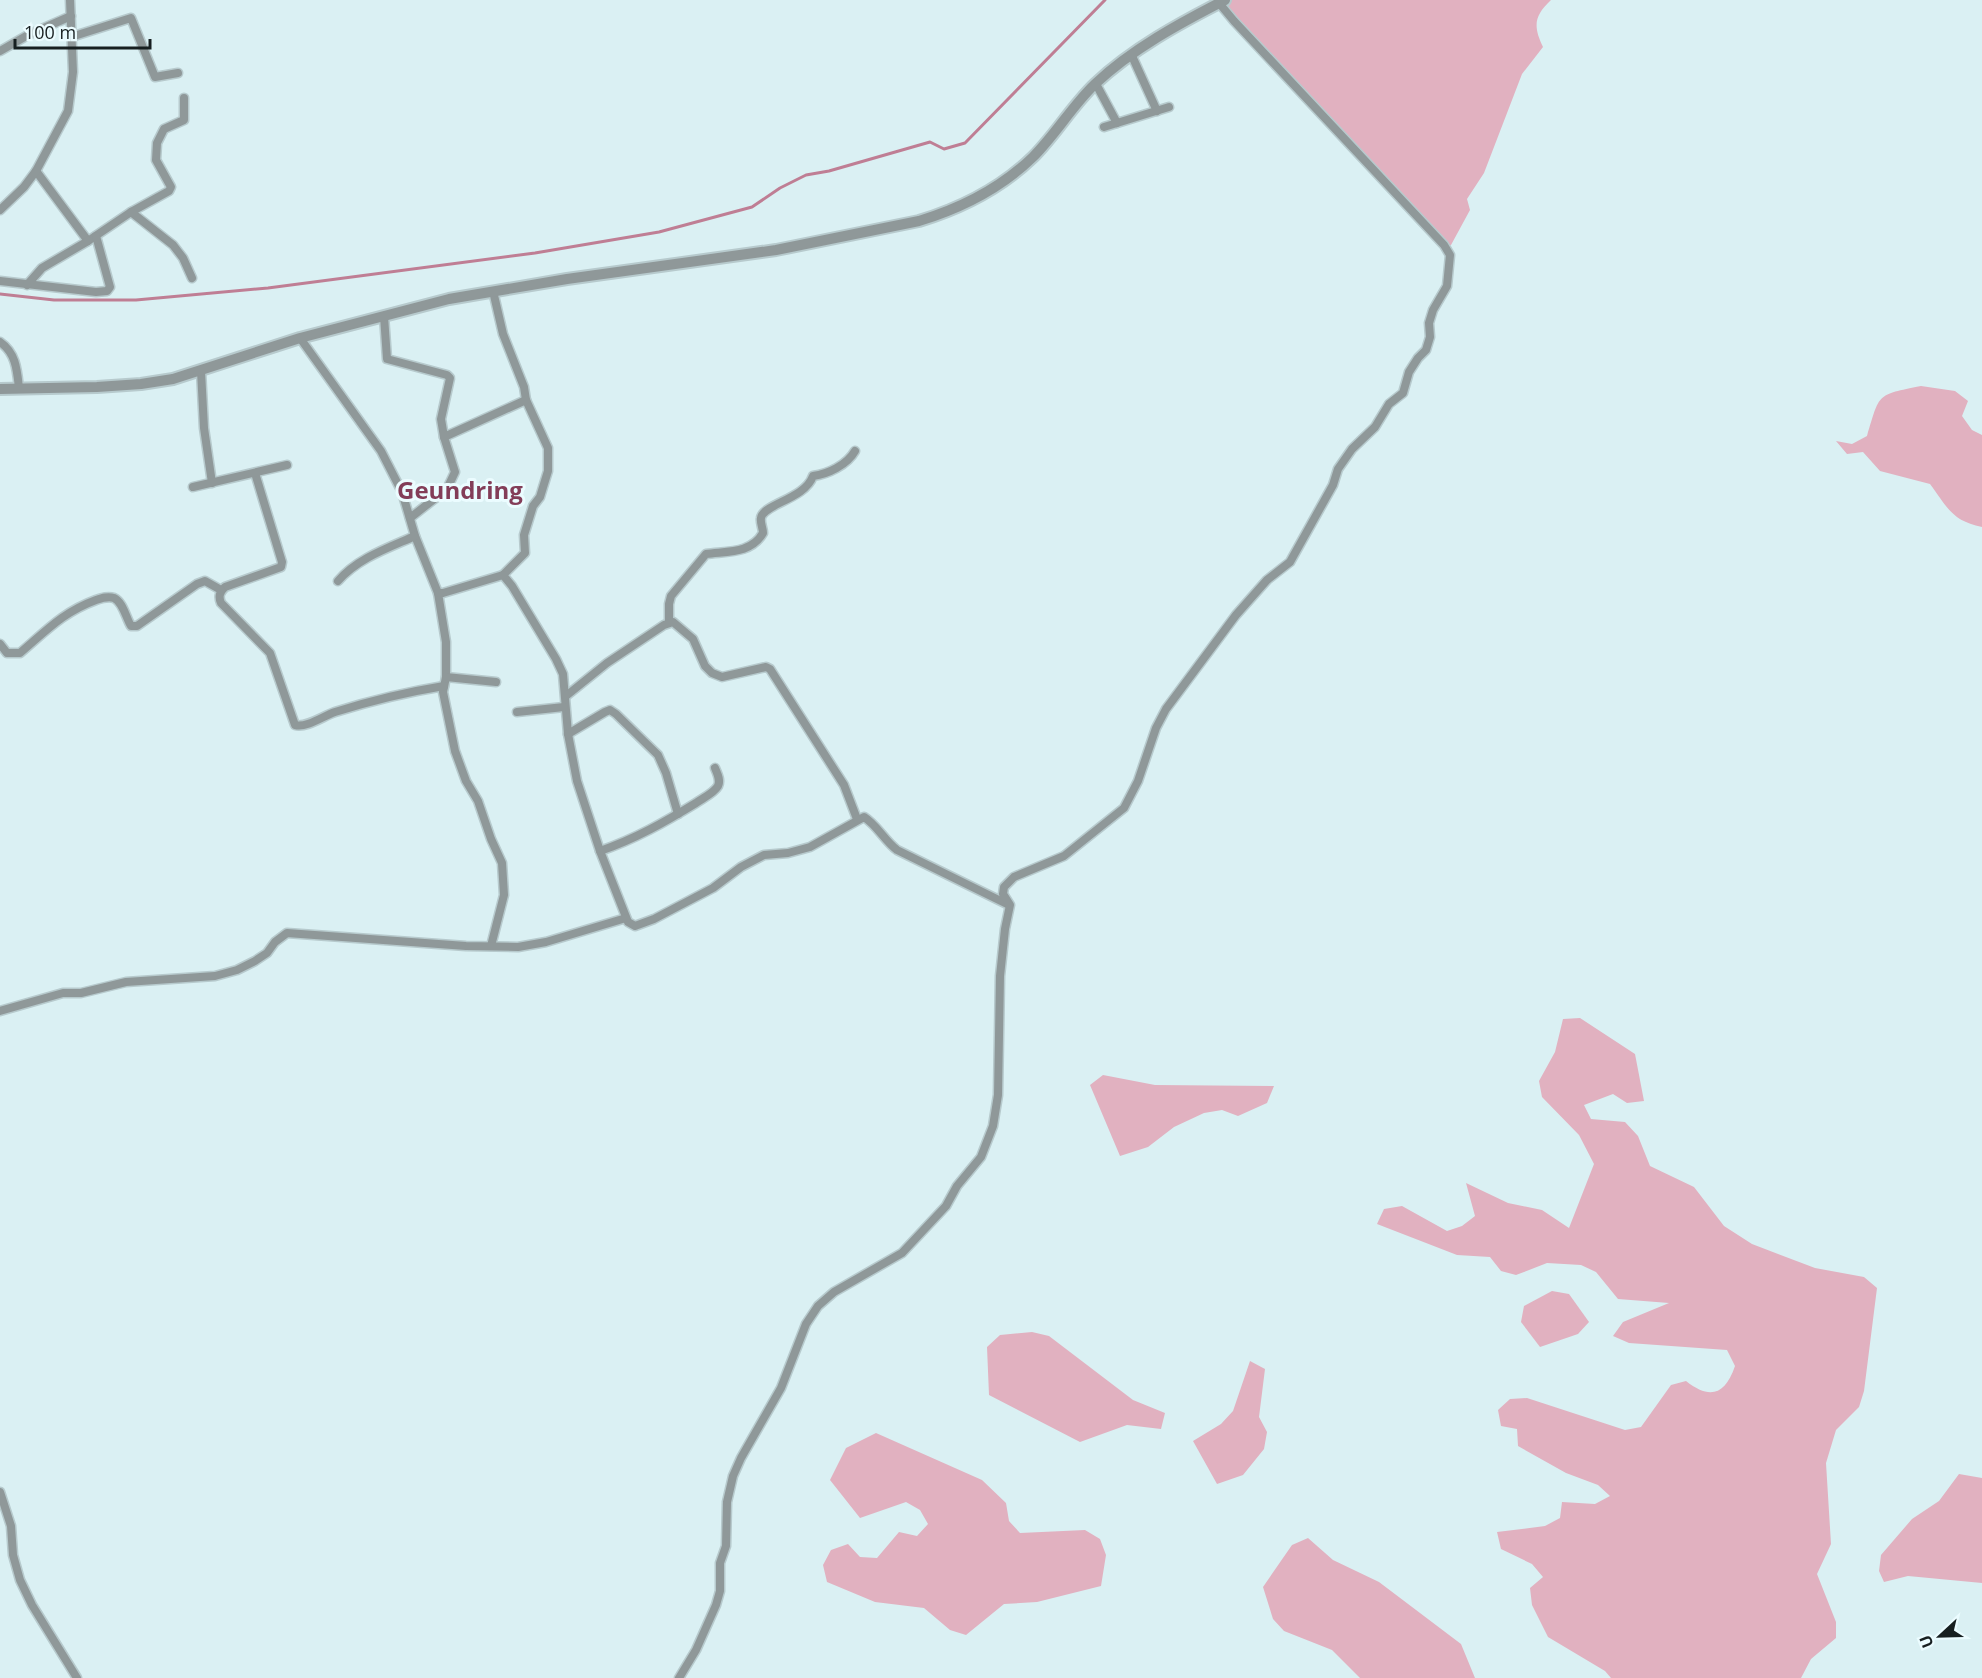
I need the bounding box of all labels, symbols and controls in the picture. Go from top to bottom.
scale bar [15,12,150,50]
text: 100 m [24,20,76,44]
district label: Geundring [397,473,523,506]
north arrow [1910,1606,1970,1666]
text: U [1914,1632,1939,1651]

